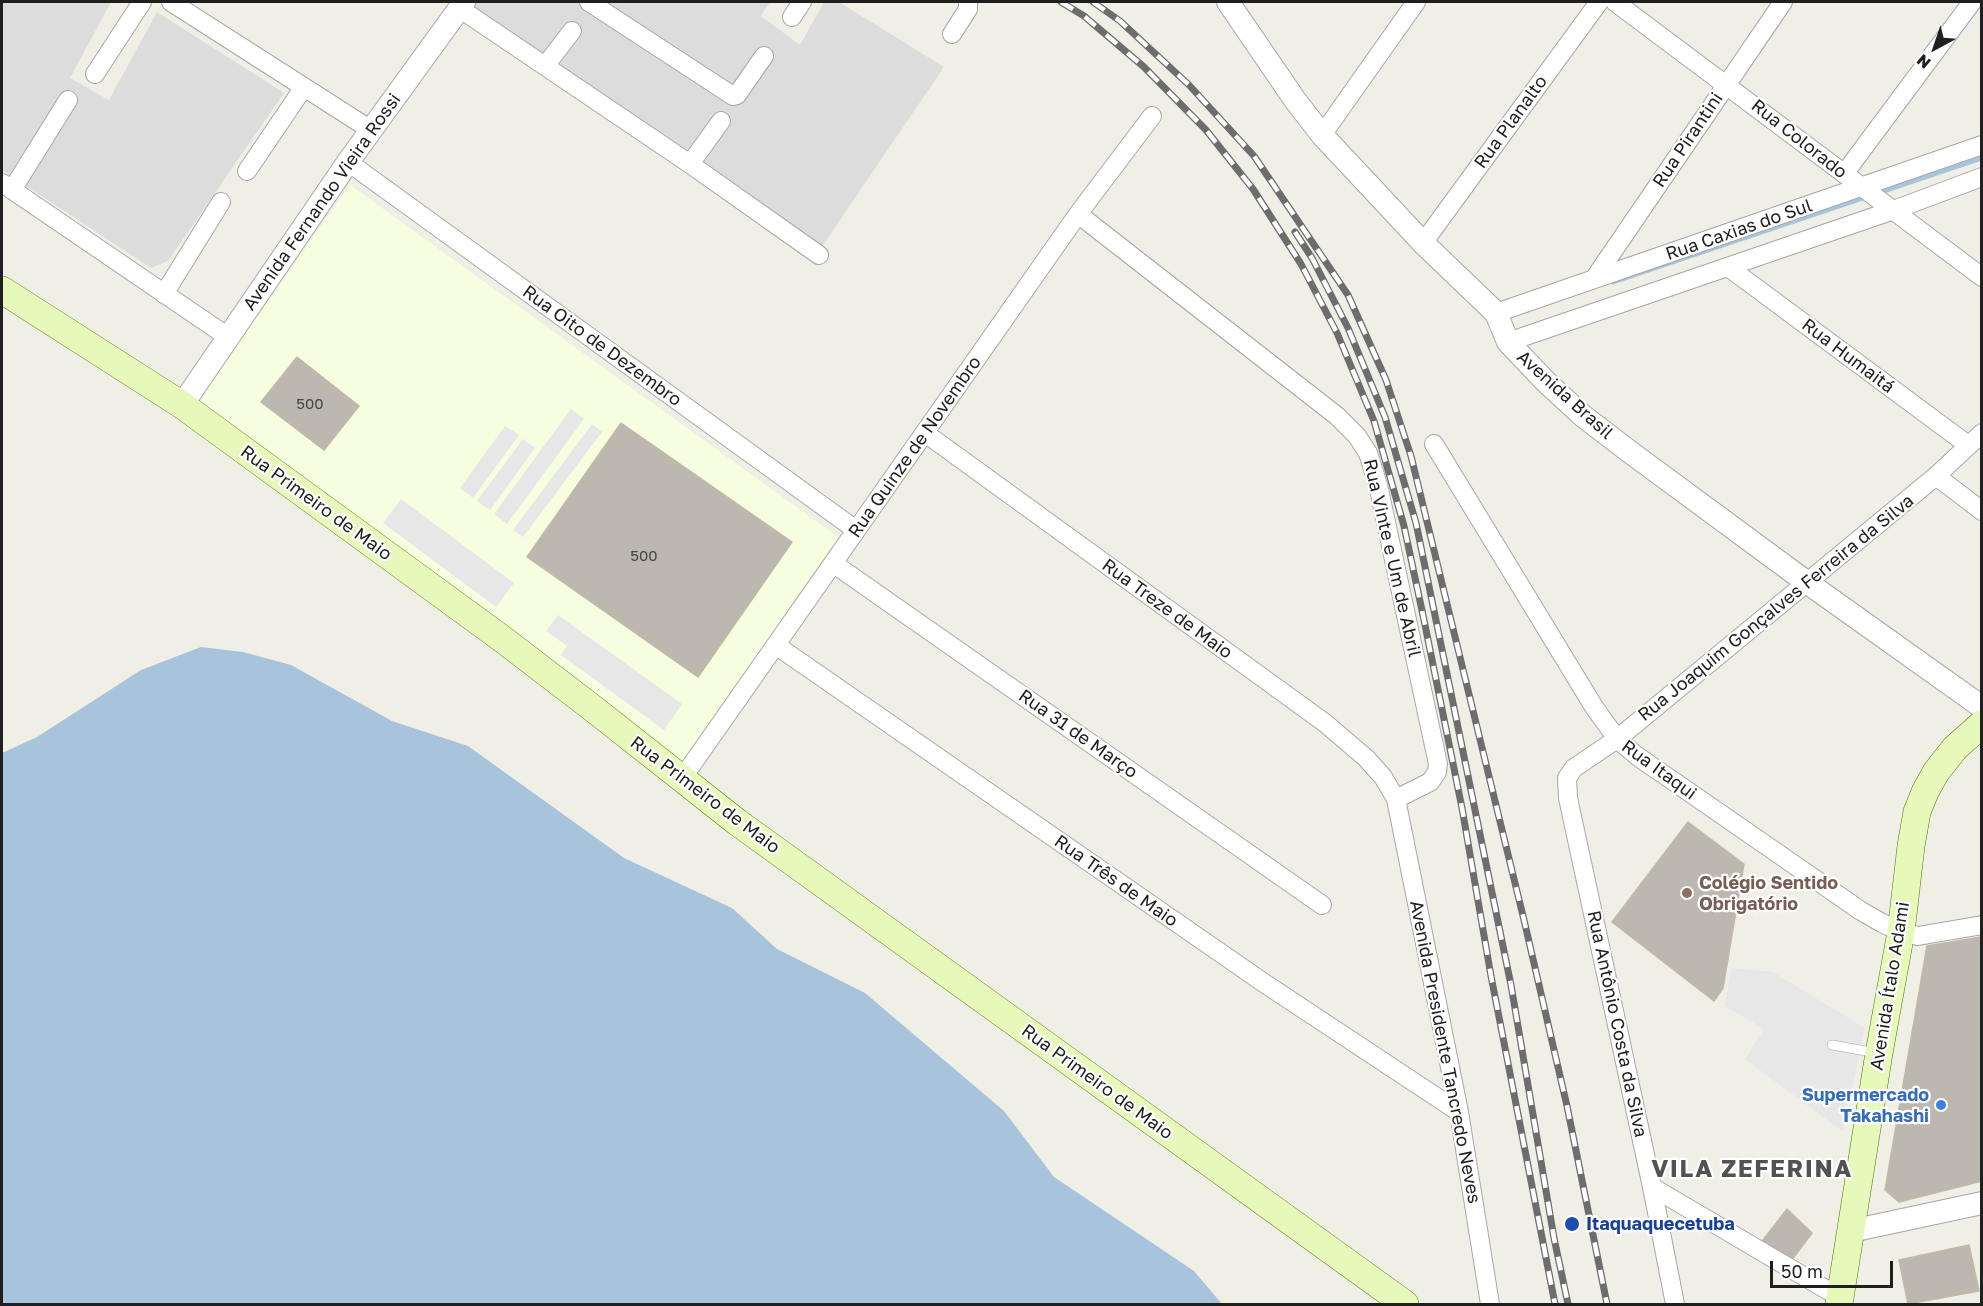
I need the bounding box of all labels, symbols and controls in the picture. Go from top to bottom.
north arrow [1905,18,1965,78]
text: N [1912,50,1935,73]
street label: Rua Planalto [1470,71,1552,173]
street label: Rua Pirantini [1648,88,1728,192]
street label: Avenida Fernando Vieira Rossi [239,89,405,315]
street label: Rua Colorado [1747,95,1851,183]
street label: Rua Caxias do Sul [1663,195,1815,265]
street label: Rua Oito de Dezembro [518,281,686,411]
street label: Rua Humaitá [1797,314,1899,398]
street label: Avenida Brasil [1512,346,1618,444]
street label: Rua Quinze de Novembro [844,352,986,542]
house number: 500 [296,395,324,413]
street label: Rua Primeiro de Maio [236,441,396,565]
street label: Rua Vinte e Um de Abril [1359,457,1425,659]
street label: Rua Joaquim Gonçalves Ferreira da Silva [1634,490,1918,726]
house number: 500 [630,547,658,565]
street label: Rua Treze de Maio [1098,555,1236,663]
street label: Rua 31 de Março [1014,685,1142,783]
street label: Rua Primeiro de Maio [626,732,784,858]
street label: Rua Itaqui [1617,736,1701,804]
street label: Rua Três de Maio [1050,830,1182,932]
place label: Colégio Sentido Obrigatório [1699,872,1838,914]
marker: Colégio Sentido Obrigatório [1680,886,1694,900]
street label: Avenida Presidente Tancredo Neves [1405,899,1485,1205]
street label: Avenida Ítalo Adami [1866,900,1914,1072]
street label: Rua Antônio Costa da Silva [1582,909,1652,1139]
street label: Rua Primeiro de Maio [1017,1020,1177,1144]
place label: Supermercado Takahashi [1802,1084,1929,1126]
marker: Supermercado Takahashi [1934,1098,1948,1112]
district label: VILA ZEFERINA [1651,1155,1853,1183]
place label: Itaquaquecetuba [1586,1213,1735,1235]
marker: Itaquaquecetuba [1563,1215,1581,1233]
scale bar [1773,1249,1896,1287]
text: 50 m [1781,1260,1823,1282]

